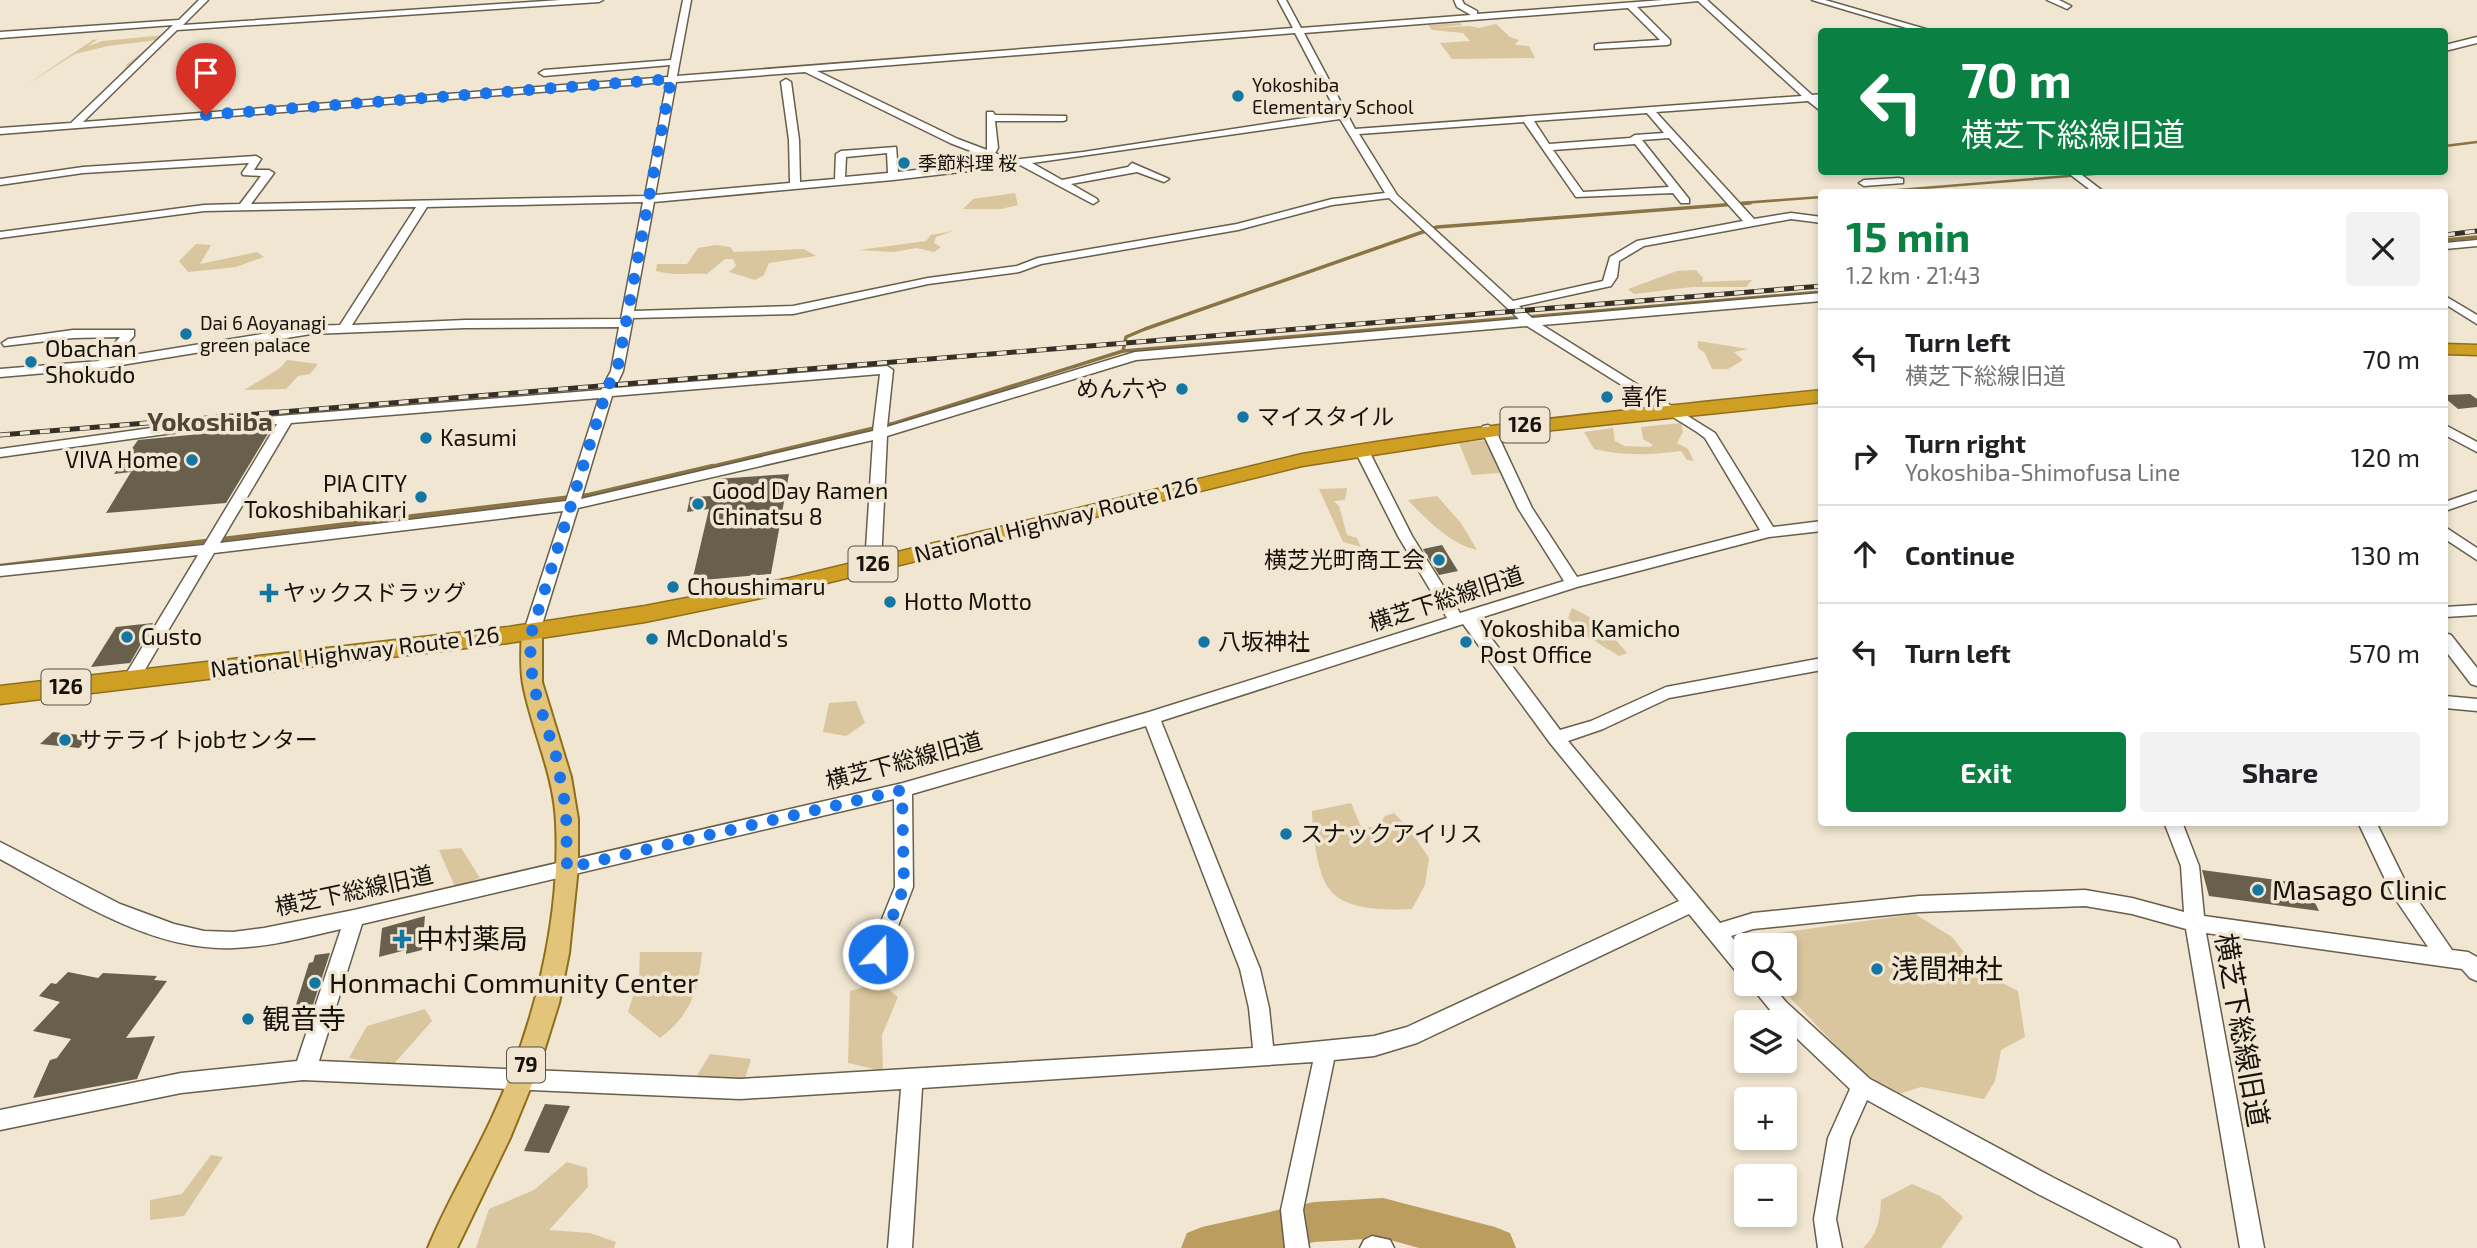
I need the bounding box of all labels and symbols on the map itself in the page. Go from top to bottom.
pin [176,43,236,115]
place label: Yokoshiba Elementary School [1252,73,1414,118]
marker: Yokoshiba Elementary School [1230,88,1246,104]
place label: 季節料理 桜 [918,151,1017,174]
marker: 季節料理 桜 [896,155,912,171]
place label: Dai 6 Aoyanagi green palace [200,311,326,356]
marker: Dai 6 Aoyanagi green palace [178,326,194,342]
place label: Obachan Shokudo [45,334,137,388]
marker: Obachan Shokudo [23,354,39,370]
place label: めん六や [1076,374,1168,402]
marker: めん六や [1174,381,1190,397]
place label: 喜作 [1621,382,1667,410]
marker: 喜作 [1599,389,1615,405]
place label: マイスタイル [1257,402,1394,430]
district label: Yokoshiba [147,405,273,436]
road number: 126 [1500,408,1550,442]
marker: マイスタイル [1235,409,1251,425]
place label: Kasumi [440,423,517,451]
marker: Kasumi [418,430,434,446]
place label: VIVA Home [65,445,178,473]
marker: VIVA Home [184,452,200,468]
place label: PIA CITY Tokoshibahikari [244,469,407,523]
street label: National Highway Route 126 [911,470,1200,568]
place label: Good Day Ramen Chinatsu 8 [712,476,888,530]
marker: PIA CITY Tokoshibahikari [413,489,429,505]
marker: Good Day Ramen Chinatsu 8 [690,496,706,512]
place label: 横芝光町商工会 [1264,545,1425,573]
road number: 126 [848,546,898,582]
marker: 横芝光町商工会 [1431,552,1447,568]
street label: 横芝下総線旧道 [1365,560,1527,636]
place label: Choushimaru [687,572,826,600]
place label: ヤックスドラッグ [283,578,466,606]
marker: Choushimaru [665,579,681,595]
marker: ヤックスドラッグ [261,585,277,601]
place label: Hotto Motto [904,587,1032,615]
marker: Hotto Motto [882,594,898,610]
place label: Yokoshiba Kamicho Post Office [1480,614,1680,668]
street label: National Highway Route 126 [209,619,501,683]
place label: Gusto [141,622,202,650]
place label: McDonald's [666,624,788,652]
place label: 八坂神社 [1218,627,1310,655]
marker: Gusto [119,629,135,645]
marker: McDonald's [644,631,660,647]
marker: 八坂神社 [1196,634,1212,650]
marker: Yokoshiba Kamicho Post Office [1458,634,1474,650]
road number: 126 [42,670,90,704]
place label: サテライトjobセンター [79,725,318,753]
street label: 横芝下総線旧道 [822,726,985,794]
marker: サテライトjobセンター [57,732,73,748]
place label: スナックアイリス [1300,819,1483,847]
marker: スナックアイリス [1278,826,1294,842]
street label: 横芝下総線旧道 [272,860,435,920]
place label: Masago Clinic [2272,872,2447,906]
marker: Masago Clinic [2250,882,2266,898]
position arrow [841,917,915,991]
place label: 中村薬局 [416,921,528,955]
street label: 横芝下総線旧道 [2209,930,2277,1129]
marker: 中村薬局 [394,931,410,947]
place label: 浅間神社 [1891,951,2003,985]
marker: 浅間神社 [1869,961,1885,977]
place label: Honmachi Community Center [329,965,698,999]
marker: Honmachi Community Center [307,975,323,991]
place label: 観音寺 [262,1001,346,1035]
marker: 観音寺 [240,1011,256,1027]
road number: 79 [507,1048,545,1082]

